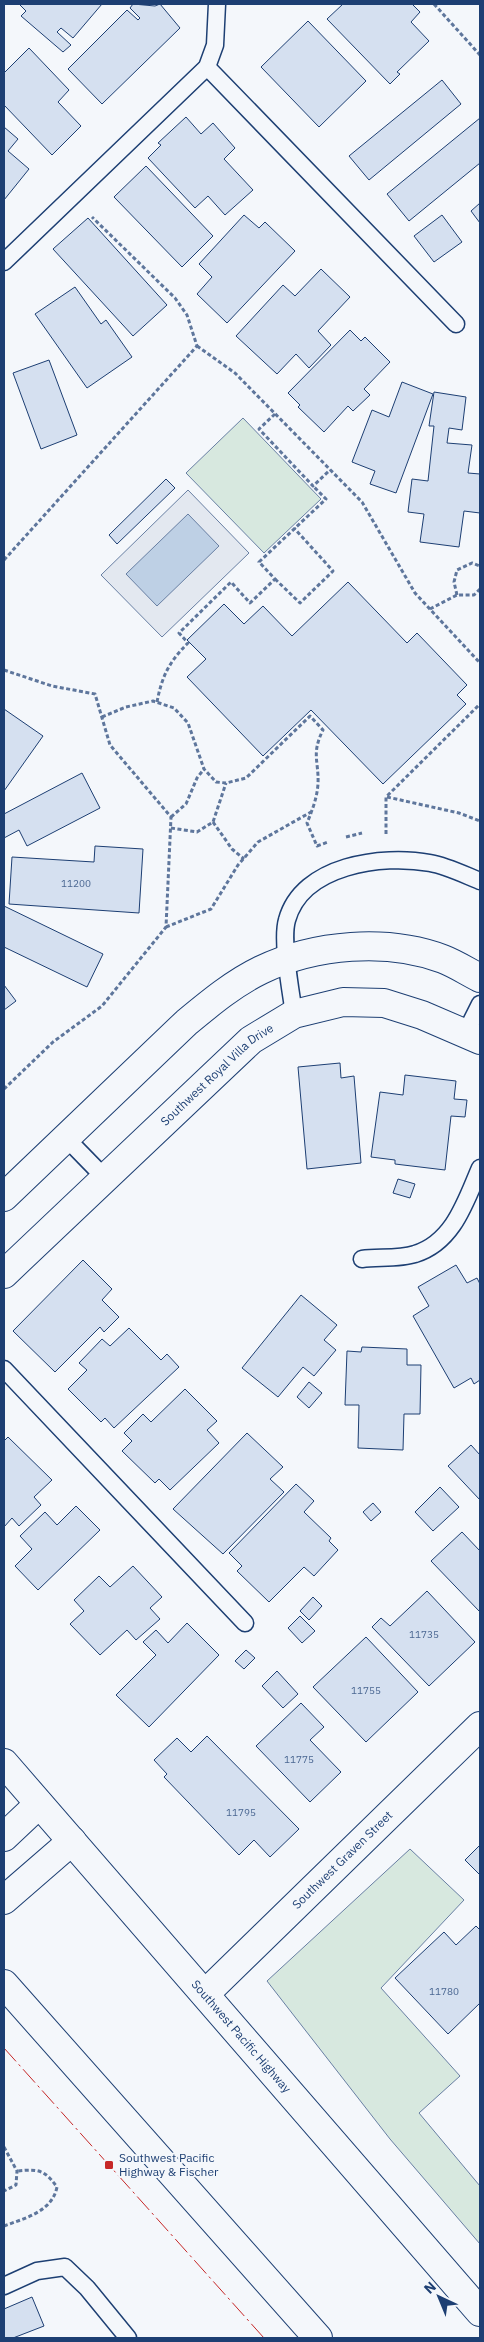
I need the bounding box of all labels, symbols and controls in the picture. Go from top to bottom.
house number: 11200 [61,877,91,890]
street label: Southwest Royal Villa Drive [157,1020,276,1129]
house number: 11735 [409,1628,439,1641]
house number: 11755 [351,1684,381,1697]
house number: 11775 [284,1753,314,1766]
house number: 11795 [226,1806,256,1819]
street label: Southwest Graven Street [289,1807,395,1912]
street label: Southwest Pacific Highway [189,1977,295,2096]
house number: 11780 [429,1985,459,1998]
place label: Southwest Pacific Highway & Fischer [119,2150,219,2179]
marker: Southwest Pacific Highway & Fischer [103,2159,115,2171]
north arrow [414,2272,464,2322]
text: N [420,2278,440,2298]

